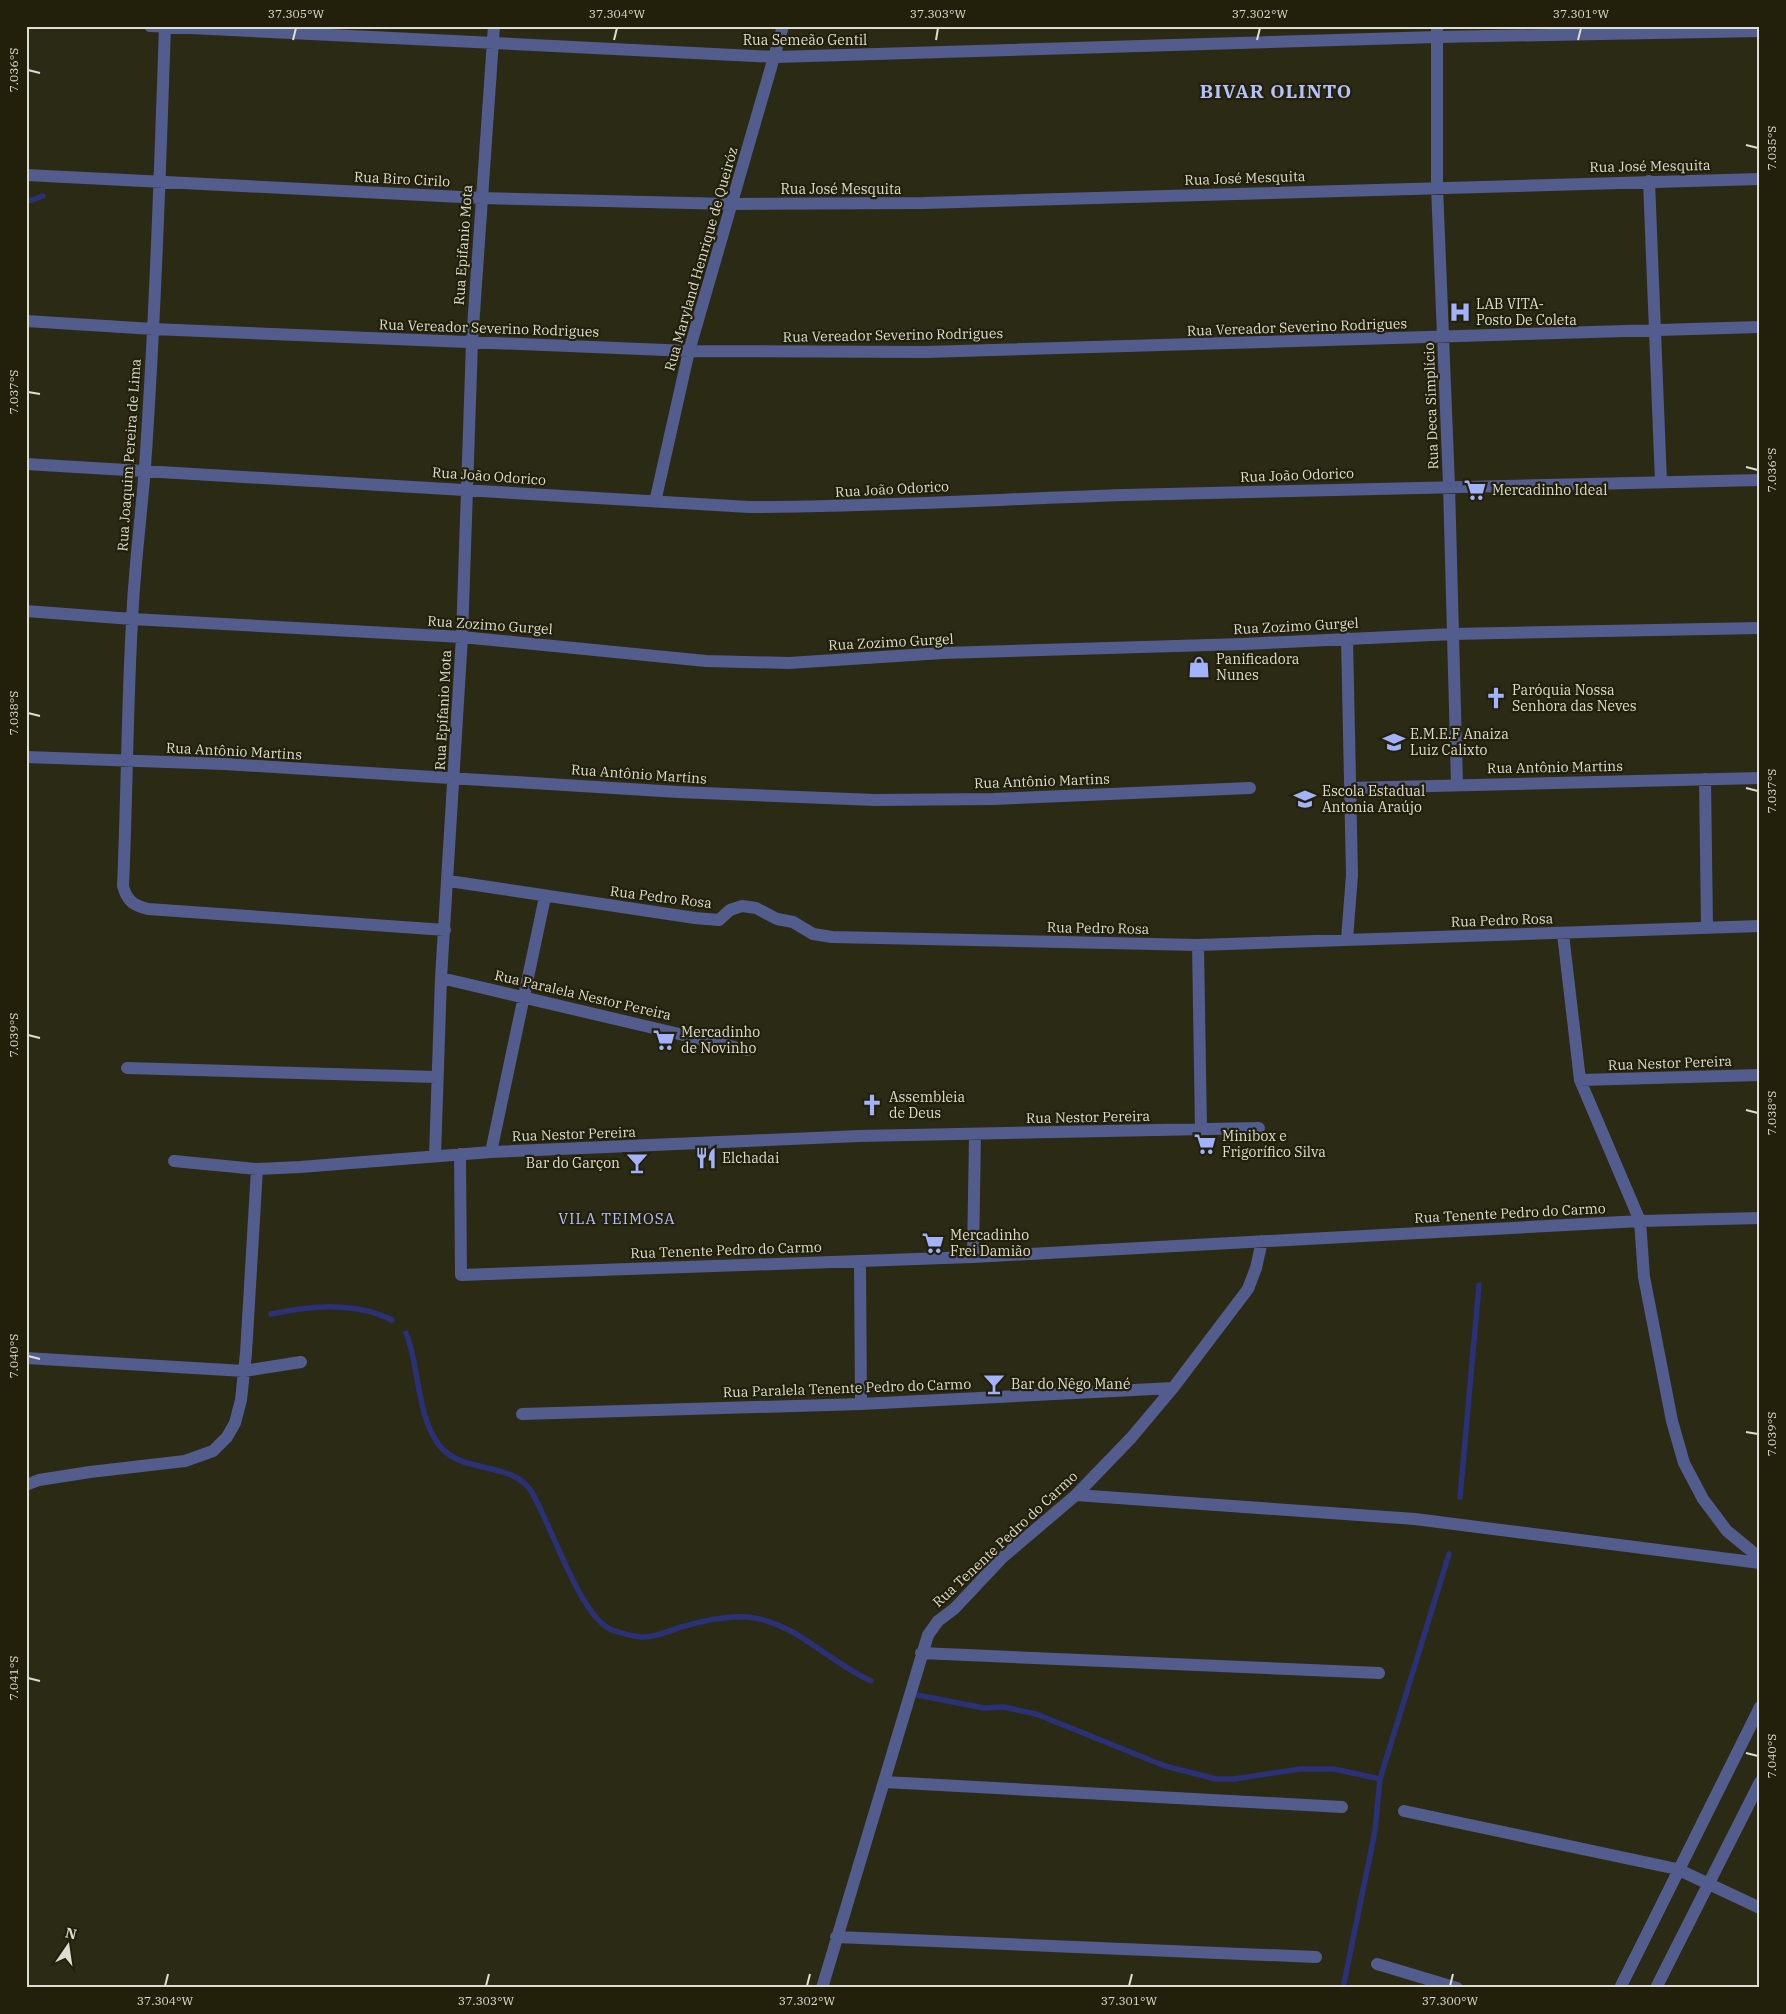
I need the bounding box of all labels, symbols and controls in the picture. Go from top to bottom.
text: 37.305°W [268,6,325,21]
text: 37.304°W [589,6,646,21]
text: 37.303°W [910,6,967,21]
text: 37.302°W [1232,6,1289,21]
text: 37.301°W [1553,6,1610,21]
street label: Rua Semeão Gentil [743,31,867,49]
text: 7.036°S [6,48,21,92]
district label: BIVAR OLINTO [1200,79,1352,103]
text: 7.035°S [1764,126,1779,170]
street label: Rua Maryland Henrique de Queiróz [660,145,742,373]
street label: Rua José Mesquita [1589,156,1711,176]
street label: Rua Biro Cirilo [353,167,451,191]
street label: Rua José Mesquita [1184,167,1306,189]
street label: Rua José Mesquita [780,180,902,198]
street label: Rua Epifanio Mota [450,184,476,306]
place label: LAB VITA- Posto De Coleta [1476,295,1577,329]
hospital icon: LAB VITA- Posto De Coleta [1447,299,1473,325]
street label: Rua Vereador Severino Rodrigues [1186,314,1408,340]
street label: Rua Vereador Severino Rodrigues [378,315,600,341]
street label: Rua Vereador Severino Rodrigues [783,324,1004,346]
street label: Rua Deca Simplício [1420,342,1442,470]
street label: Rua Joaquim Pereira de Lima [113,358,145,552]
text: 7.037°S [6,370,21,414]
text: 7.036°S [1764,448,1779,492]
street label: Rua João Odorico [432,463,547,489]
street label: Rua João Odorico [1240,464,1354,486]
street label: Rua João Odorico [835,477,949,501]
supermarket icon: Mercadinho Ideal [1462,477,1488,503]
place label: Mercadinho Ideal [1492,481,1607,499]
street label: Rua Zozimo Gurgel [427,612,553,638]
street label: Rua Zozimo Gurgel [1233,614,1359,638]
street label: Rua Zozimo Gurgel [828,630,954,654]
street label: Rua Epifanio Mota [431,649,455,771]
place label: Panificadora Nunes [1216,650,1300,684]
shop icon: Panificadora Nunes [1186,654,1212,680]
place label: Paróquia Nossa Senhora das Neves [1512,681,1637,715]
church icon: Paróquia Nossa Senhora das Neves [1483,685,1509,711]
text: 7.038°S [6,691,21,735]
place label: E.M.E.F Anaiza Luiz Calixto [1410,725,1509,759]
school or university icon: E.M.E.F Anaiza Luiz Calixto [1381,729,1407,755]
street label: Rua Antônio Martins [166,738,303,764]
street label: Rua Antônio Martins [1487,757,1623,777]
street label: Rua Antônio Martins [570,760,708,788]
text: 7.037°S [1764,769,1779,813]
street label: Rua Antônio Martins [974,770,1110,792]
place label: Escola Estadual Antonia Araújo [1322,782,1425,816]
school or university icon: Escola Estadual Antonia Araújo [1292,786,1318,812]
street label: Rua Pedro Rosa [609,882,713,912]
street label: Rua Pedro Rosa [1450,909,1554,931]
street label: Rua Pedro Rosa [1047,918,1150,938]
street label: Rua Paralela Nestor Pereira [493,966,674,1024]
text: 7.039°S [6,1013,21,1057]
place label: Mercadinho de Novinho [681,1023,760,1057]
supermarket icon: Mercadinho de Novinho [651,1027,677,1053]
street label: Rua Nestor Pereira [1608,1052,1733,1074]
place label: Assembleia de Deus [889,1088,966,1122]
text: 7.038°S [1764,1091,1779,1135]
church icon: Assembleia de Deus [859,1092,885,1118]
street label: Rua Nestor Pereira [1026,1107,1151,1127]
street label: Rua Nestor Pereira [512,1123,637,1145]
place label: Minibox e Frigorífico Silva [1222,1127,1326,1161]
supermarket icon: Minibox e Frigorífico Silva [1192,1131,1218,1157]
restaurant icon: Elchadai [693,1145,719,1171]
place label: Elchadai [722,1149,779,1167]
bar icon: Bar do Garçon [624,1150,650,1176]
place label: Bar do Garçon [526,1154,620,1172]
street label: Rua Tenente Pedro do Carmo [1414,1199,1606,1227]
district label: VILA TEIMOSA [558,1209,676,1228]
place label: Mercadinho Frei Damião [950,1226,1031,1260]
supermarket icon: Mercadinho Frei Damião [920,1230,946,1256]
street label: Rua Tenente Pedro do Carmo [630,1238,822,1262]
text: 7.040°S [6,1334,21,1378]
bar icon: Bar do Nêgo Mané [981,1371,1007,1397]
street label: Rua Paralela Tenente Pedro do Carmo [723,1375,972,1401]
place label: Bar do Nêgo Mané [1011,1375,1130,1393]
text: 7.039°S [1764,1412,1779,1456]
street label: Rua Tenente Pedro do Carmo [929,1467,1081,1611]
text: 7.041°S [6,1656,21,1700]
text: 7.040°S [1764,1734,1779,1778]
north arrow [42,1922,92,1972]
text: N [64,1923,78,1943]
text: 37.304°W [137,1993,194,2008]
text: 37.303°W [458,1993,515,2008]
text: 37.302°W [779,1993,836,2008]
text: 37.301°W [1101,1993,1158,2008]
text: 37.300°W [1422,1993,1479,2008]

